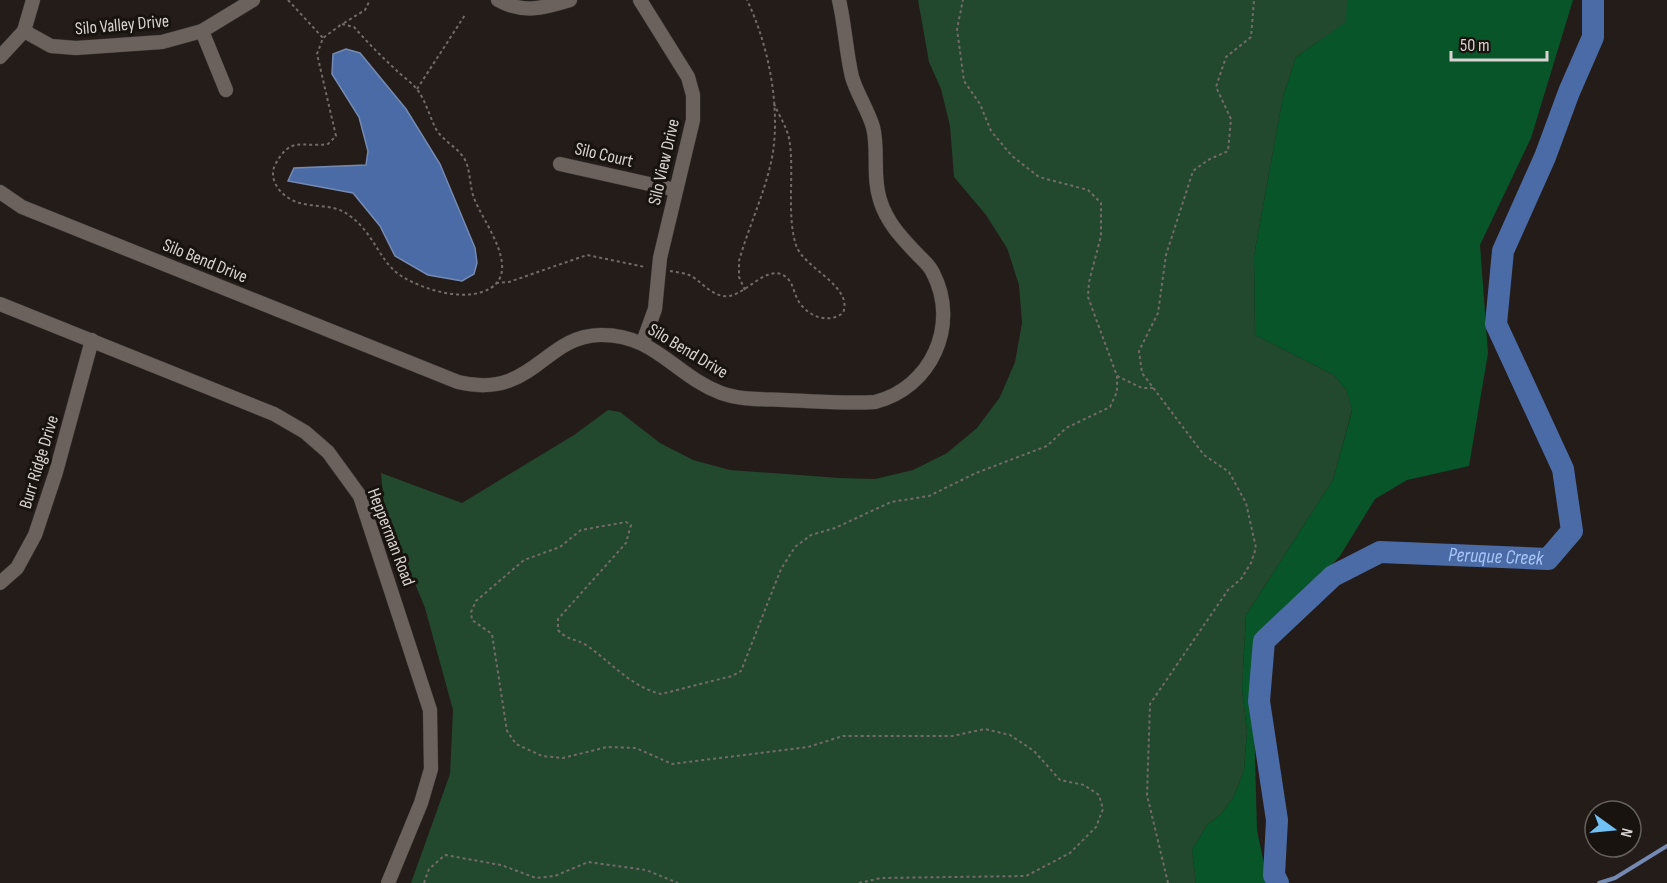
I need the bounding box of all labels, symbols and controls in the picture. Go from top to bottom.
street label: Silo Valley Drive [74,10,170,40]
scale bar [1451,24,1547,62]
text: 50 m [1460,35,1490,56]
street label: Silo View Drive [644,117,684,207]
street label: Silo Court [573,138,636,172]
street label: Silo Bend Drive [160,235,250,287]
street label: Silo Bend Drive [644,319,732,383]
street label: Burr Ridge Drive [15,413,63,511]
street label: Hepperman Road [363,485,419,589]
water label: Peruque Creek [1448,543,1544,571]
north arrow [1583,799,1643,859]
text: N [1616,826,1636,839]

